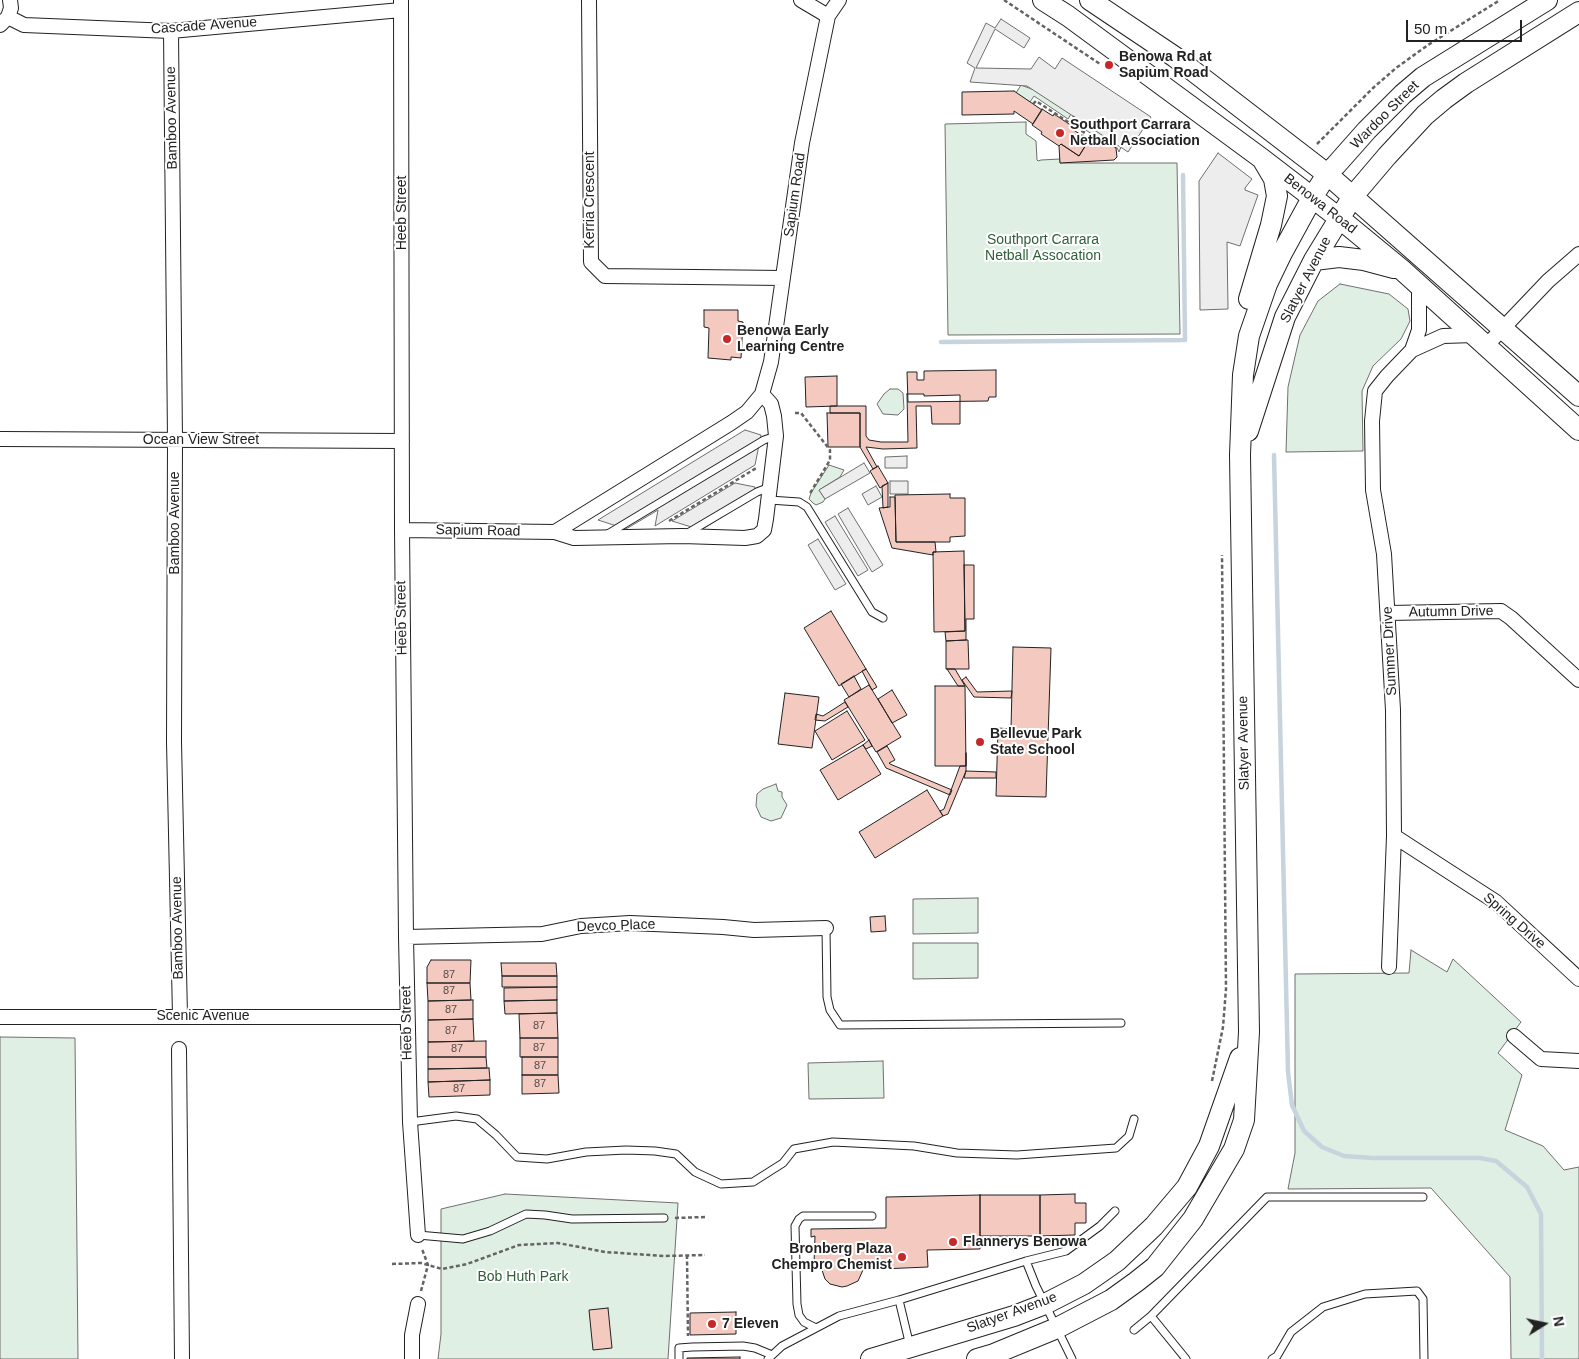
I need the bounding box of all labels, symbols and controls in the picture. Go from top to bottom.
scale bar [1409,10,1525,42]
street label: Cascade Avenue [150,14,258,38]
text: 50 m [1414,20,1447,37]
place label: Benowa Rd at Sapium Road [1119,49,1212,82]
marker: Benowa Rd at Sapium Road [1103,59,1115,71]
street label: Bamboo Avenue [163,66,181,170]
street label: Wardoo Street [1347,77,1423,153]
place label: Southport Carrara Netball Association [1070,117,1200,150]
marker: Southport Carrara Netball Association [1054,127,1066,139]
street label: Kerria Crescent [582,151,598,249]
street label: Sapium Road [781,152,809,238]
street label: Benowa Road [1280,170,1360,238]
street label: Heeb Street [394,176,410,250]
park label: Southport Carrara Netball Assocation [985,232,1101,264]
street label: Slatyer Avenue [1277,234,1335,326]
place label: Benowa Early Learning Centre [737,323,844,356]
marker: Benowa Early Learning Centre [721,333,733,345]
street label: Ocean View Street [143,432,259,448]
street label: Bamboo Avenue [167,471,183,575]
street label: Sapium Road [435,522,521,540]
street label: Heeb Street [393,581,411,655]
street label: Autumn Drive [1408,603,1494,621]
street label: Summer Drive [1379,606,1401,696]
street label: Slatyer Avenue [1235,696,1253,790]
place label: Bellevue Park State School [990,726,1082,759]
marker: Bellevue Park State School [974,736,986,748]
street label: Bamboo Avenue [169,876,187,980]
street label: Spring Drive [1479,889,1549,953]
street label: Devco Place [576,916,656,936]
house number: 87 [443,968,455,982]
house number: 87 [443,984,455,998]
street label: Heeb Street [398,986,416,1060]
house number: 87 [445,1003,457,1017]
street label: Scenic Avenue [156,1008,250,1024]
house number: 87 [533,1019,545,1033]
house number: 87 [445,1024,457,1038]
house number: 87 [533,1041,545,1055]
house number: 87 [451,1042,463,1056]
house number: 87 [534,1059,546,1073]
house number: 87 [534,1077,546,1091]
house number: 87 [453,1082,465,1096]
place label: Flannerys Benowa [963,1234,1087,1250]
marker: Flannerys Benowa [947,1236,959,1248]
place label: Bronberg Plaza Chempro Chemist [771,1241,892,1274]
marker: Bronberg Plaza Chempro Chemist [896,1251,908,1263]
park label: Bob Huth Park [477,1269,569,1285]
street label: Slatyer Avenue [965,1289,1059,1337]
north arrow [1519,1299,1569,1349]
text: N [1550,1315,1568,1328]
place label: 7 Eleven [722,1316,779,1332]
marker: 7 Eleven [706,1318,718,1330]

